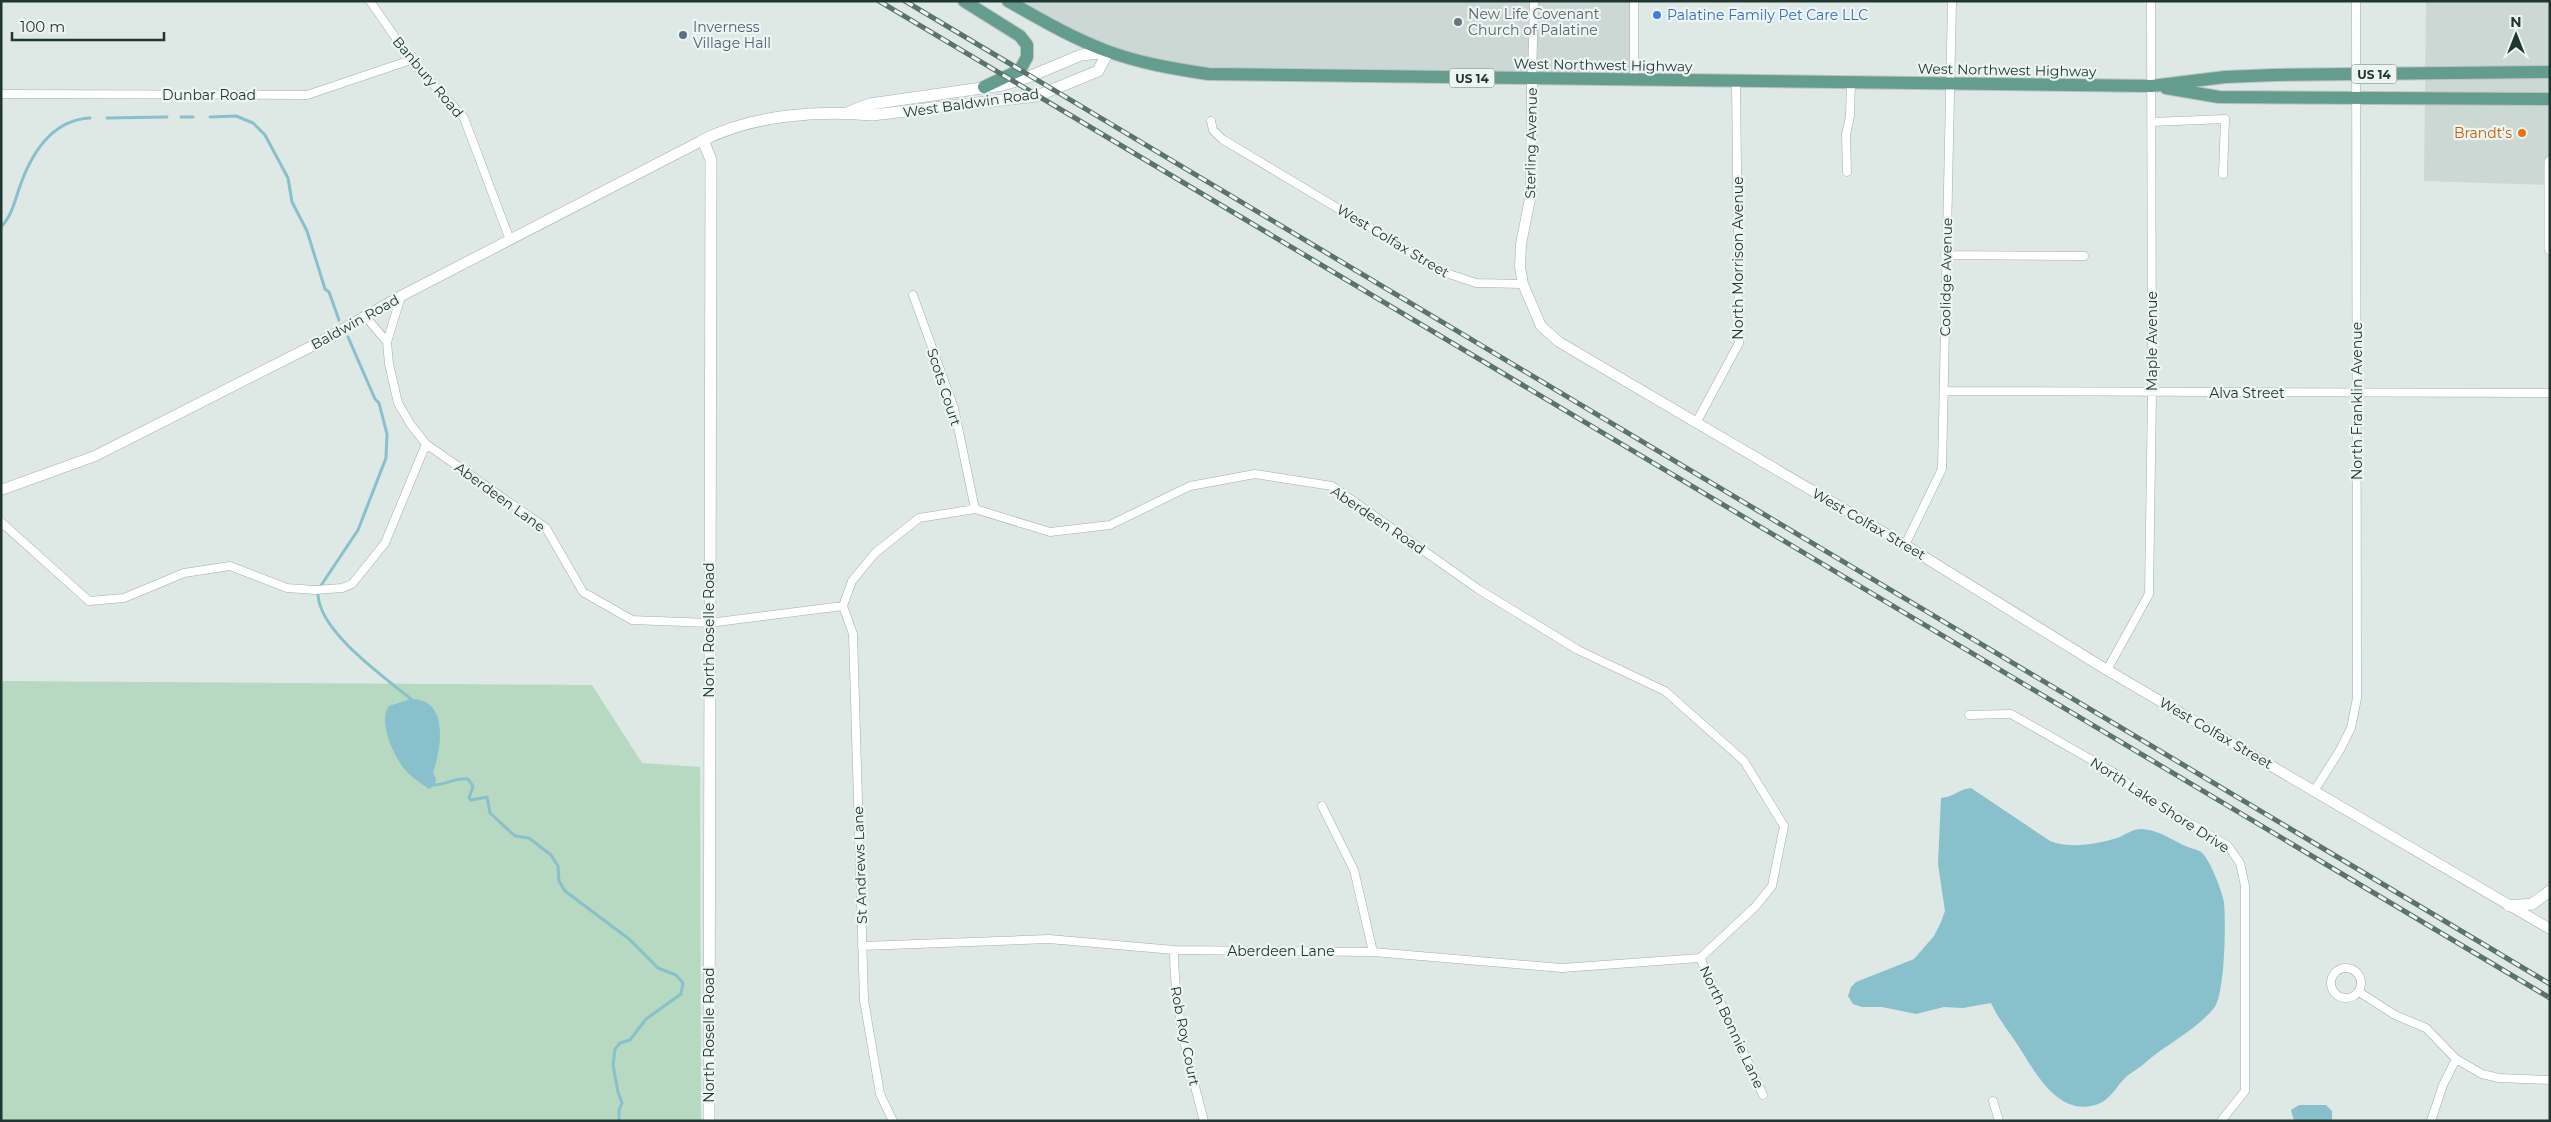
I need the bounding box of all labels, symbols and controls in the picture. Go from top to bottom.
place label: New Life Covenant Church of Palatine [1468,5,1600,39]
place label: Palatine Family Pet Care LLC [1667,6,1868,24]
marker: Palatine Family Pet Care LLC [1651,9,1663,21]
scale bar [12,10,165,42]
north arrow [2491,10,2541,60]
text: N [2510,13,2522,31]
marker: New Life Covenant Church of Palatine [1452,16,1464,28]
text: 100 m [20,17,65,36]
place label: Inverness Village Hall [693,18,771,52]
marker: Inverness Village Hall [677,29,689,41]
street label: Banbury Road [389,33,467,121]
street label: West Northwest Highway [1513,54,1693,76]
street label: West Northwest Highway [1917,59,2097,81]
road number: US 14 [2352,64,2396,84]
road number: US 14 [1450,68,1494,88]
street label: West Baldwin Road [902,85,1040,121]
street label: Dunbar Road [162,86,256,104]
street label: Sterling Avenue [1521,87,1541,199]
place label: Brandt's [2454,124,2512,142]
marker: Brandt's [2516,127,2528,139]
street label: North Morrison Avenue [1729,176,1747,340]
street label: West Colfax Street [1334,200,1453,282]
street label: Coolidge Avenue [1936,217,1956,337]
street label: Baldwin Road [308,290,402,354]
street label: Maple Avenue [2143,291,2161,391]
street label: North Franklin Avenue [2348,322,2366,480]
street label: Scots Court [923,346,965,428]
street label: Alva Street [2209,384,2285,402]
street label: Aberdeen Lane [451,458,549,536]
street label: Aberdeen Road [1328,482,1428,558]
street label: West Colfax Street [1809,484,1929,564]
street label: North Roselle Road [700,562,718,698]
street label: West Colfax Street [2156,693,2276,773]
street label: North Lake Shore Drive [2087,753,2233,857]
street label: St Andrews Lane [849,806,871,924]
street label: Aberdeen Lane [1227,942,1335,960]
street label: North Bonnie Lane [1696,963,1768,1091]
street label: North Roselle Road [700,967,718,1103]
street label: Rob Roy Court [1166,985,1204,1088]

